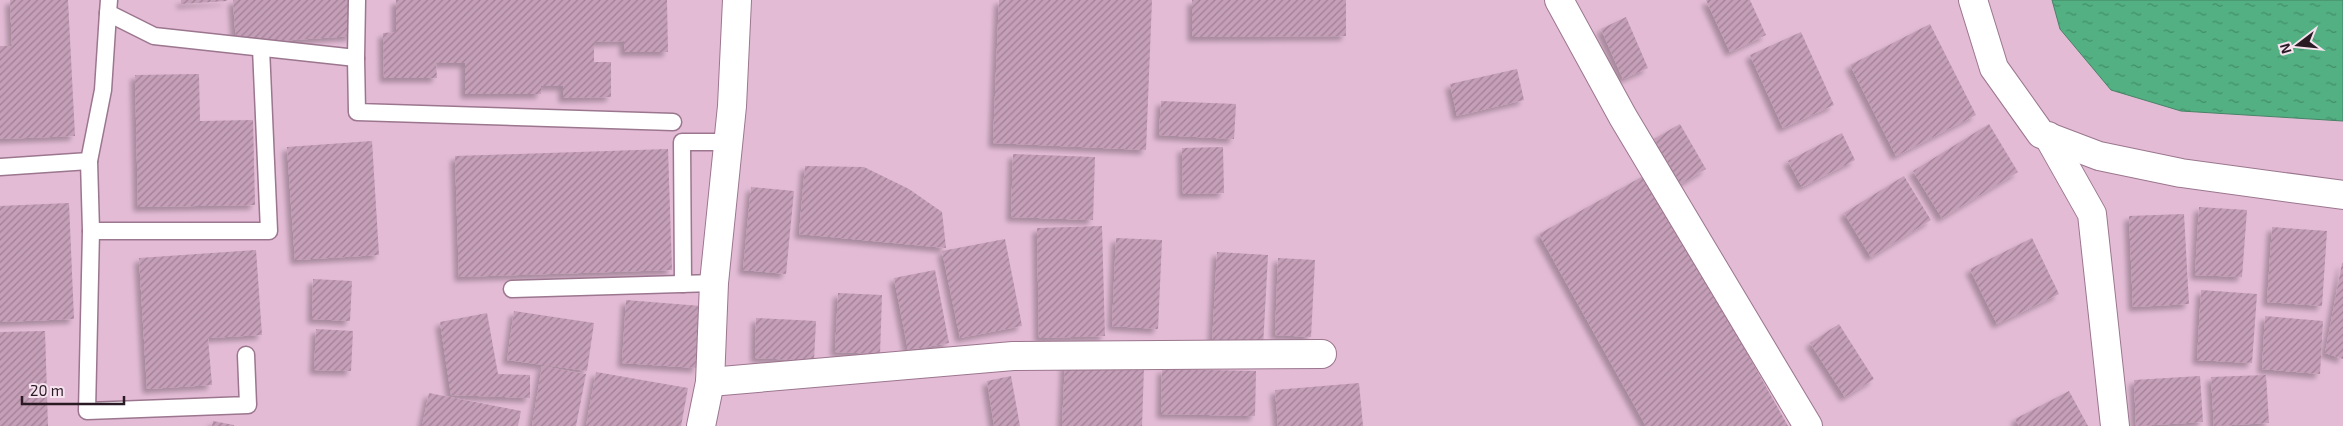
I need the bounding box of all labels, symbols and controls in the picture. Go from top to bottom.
north arrow [2273,20,2323,70]
text: N [2275,42,2295,56]
scale bar [22,374,125,406]
text: 20 m [30,381,64,399]

